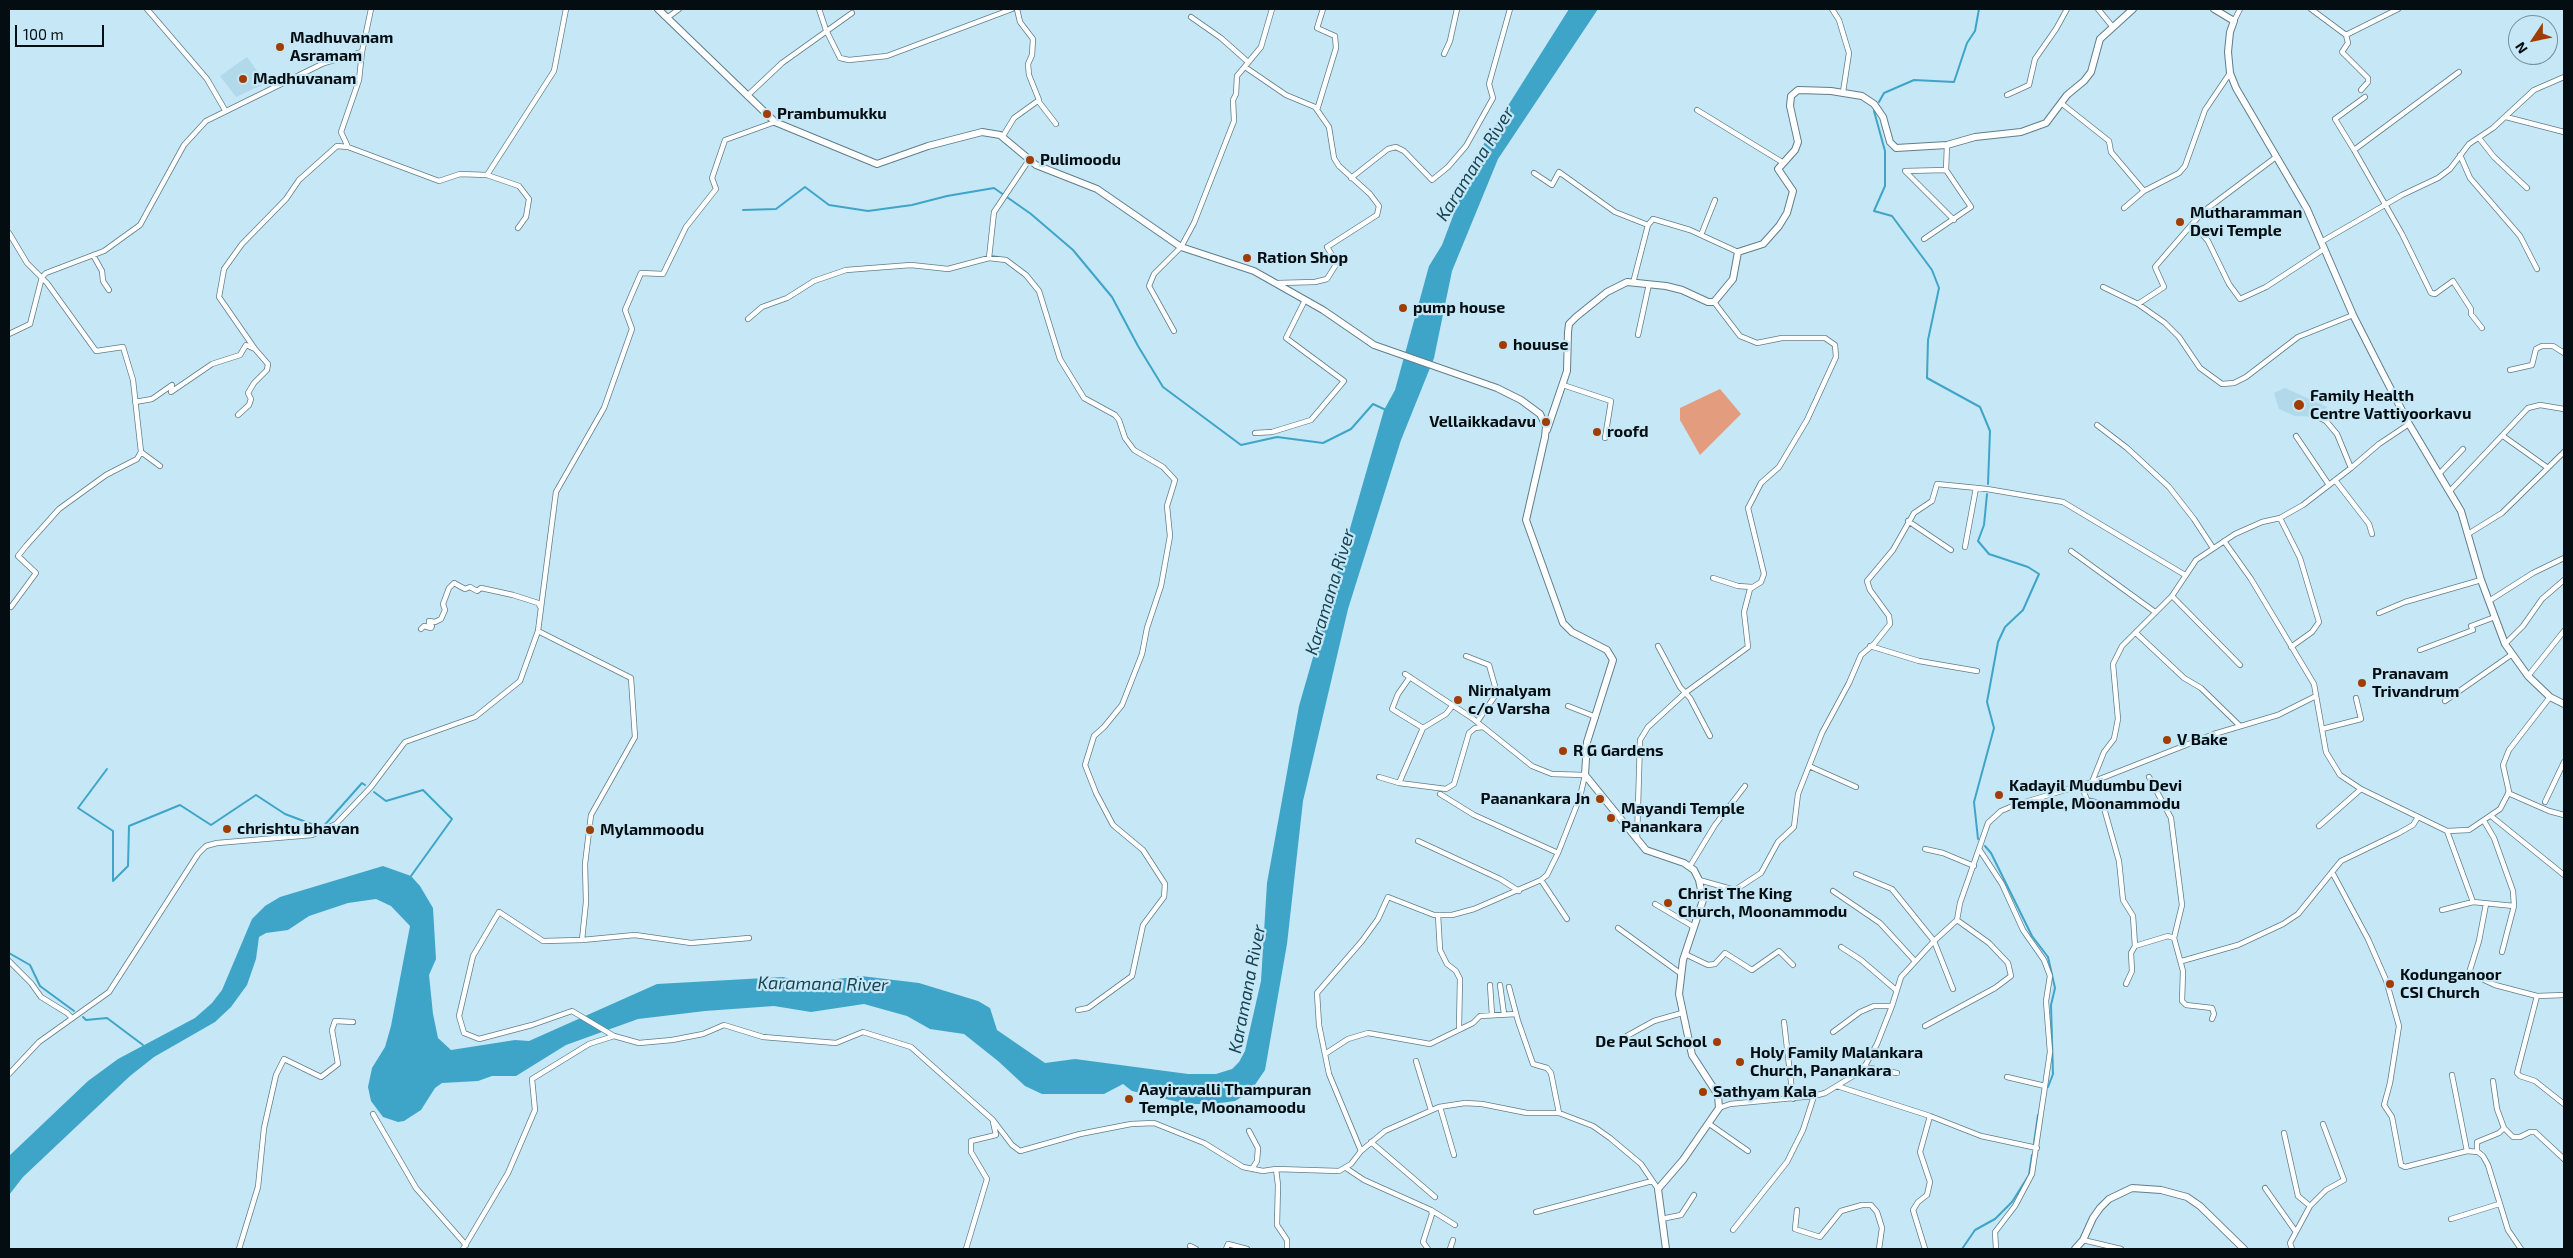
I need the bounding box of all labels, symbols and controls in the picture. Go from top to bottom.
scale bar [18,15,106,47]
north arrow [2508,15,2558,65]
text: 100 m [23,25,64,43]
place label: Madhuvanam Asramam [290,28,393,66]
text: N [2511,39,2531,57]
marker: Madhuvanam Asramam [274,41,286,53]
place label: Madhuvanam [253,69,356,89]
marker: Madhuvanam [237,73,249,85]
water label: Karamana River [1431,103,1519,225]
place label: Prambumukku [777,104,887,124]
marker: Prambumukku [761,108,773,120]
place label: Pulimoodu [1040,150,1121,170]
marker: Pulimoodu [1024,154,1036,166]
place label: Mutharamman Devi Temple [2190,203,2302,241]
marker: Mutharamman Devi Temple [2174,216,2186,228]
place label: Ration Shop [1257,248,1348,268]
marker: Ration Shop [1241,252,1253,264]
place label: pump house [1413,298,1505,318]
marker: pump house [1397,302,1409,314]
place label: houuse [1513,335,1569,355]
marker: houuse [1497,339,1509,351]
place label: Family Health Centre Vattiyoorkavu [2310,386,2471,424]
marker: Family Health Centre Vattiyoorkavu [2292,398,2306,412]
place label: Vellaikkadavu [1429,412,1536,432]
marker: Vellaikkadavu [1540,416,1552,428]
place label: roofd [1607,422,1649,442]
marker: roofd [1591,426,1603,438]
water label: Karamana River [1301,526,1359,658]
place label: Pranavam Trivandrum [2372,664,2459,702]
marker: Pranavam Trivandrum [2356,677,2368,689]
place label: Nirmalyam c/o Varsha [1468,681,1551,719]
marker: Nirmalyam c/o Varsha [1452,694,1464,706]
place label: V Bake [2177,730,2228,750]
marker: V Bake [2161,734,2173,746]
place label: R G Gardens [1573,741,1664,761]
marker: R G Gardens [1557,745,1569,757]
place label: Kadayil Mudumbu Devi Temple, Moonammodu [2009,776,2182,814]
place label: Paanankara Jn [1481,789,1590,809]
marker: Kadayil Mudumbu Devi Temple, Moonammodu [1993,789,2005,801]
marker: Paanankara Jn [1594,793,1606,805]
place label: Mayandi Temple Panankara [1621,799,1745,837]
marker: Mayandi Temple Panankara [1605,812,1617,824]
place label: chrishtu bhavan [237,819,359,839]
place label: Mylammoodu [600,820,704,840]
marker: chrishtu bhavan [221,823,233,835]
marker: Mylammoodu [584,824,596,836]
place label: Christ The King Church, Moonammodu [1678,884,1847,922]
marker: Christ The King Church, Moonammodu [1662,897,1674,909]
water label: Karamana River [1224,923,1270,1055]
place label: Kodunganoor CSI Church [2400,965,2502,1003]
water label: Karamana River [757,972,889,996]
marker: Kodunganoor CSI Church [2384,978,2396,990]
place label: De Paul School [1595,1032,1707,1052]
marker: De Paul School [1711,1036,1723,1048]
place label: Holy Family Malankara Church, Panankara [1750,1043,1923,1081]
marker: Holy Family Malankara Church, Panankara [1734,1056,1746,1068]
place label: Aayiravalli Thampuran Temple, Moonamoodu [1139,1080,1311,1118]
place label: Sathyam Kala [1713,1082,1817,1102]
marker: Sathyam Kala [1697,1086,1709,1098]
marker: Aayiravalli Thampuran Temple, Moonamoodu [1123,1093,1135,1105]

